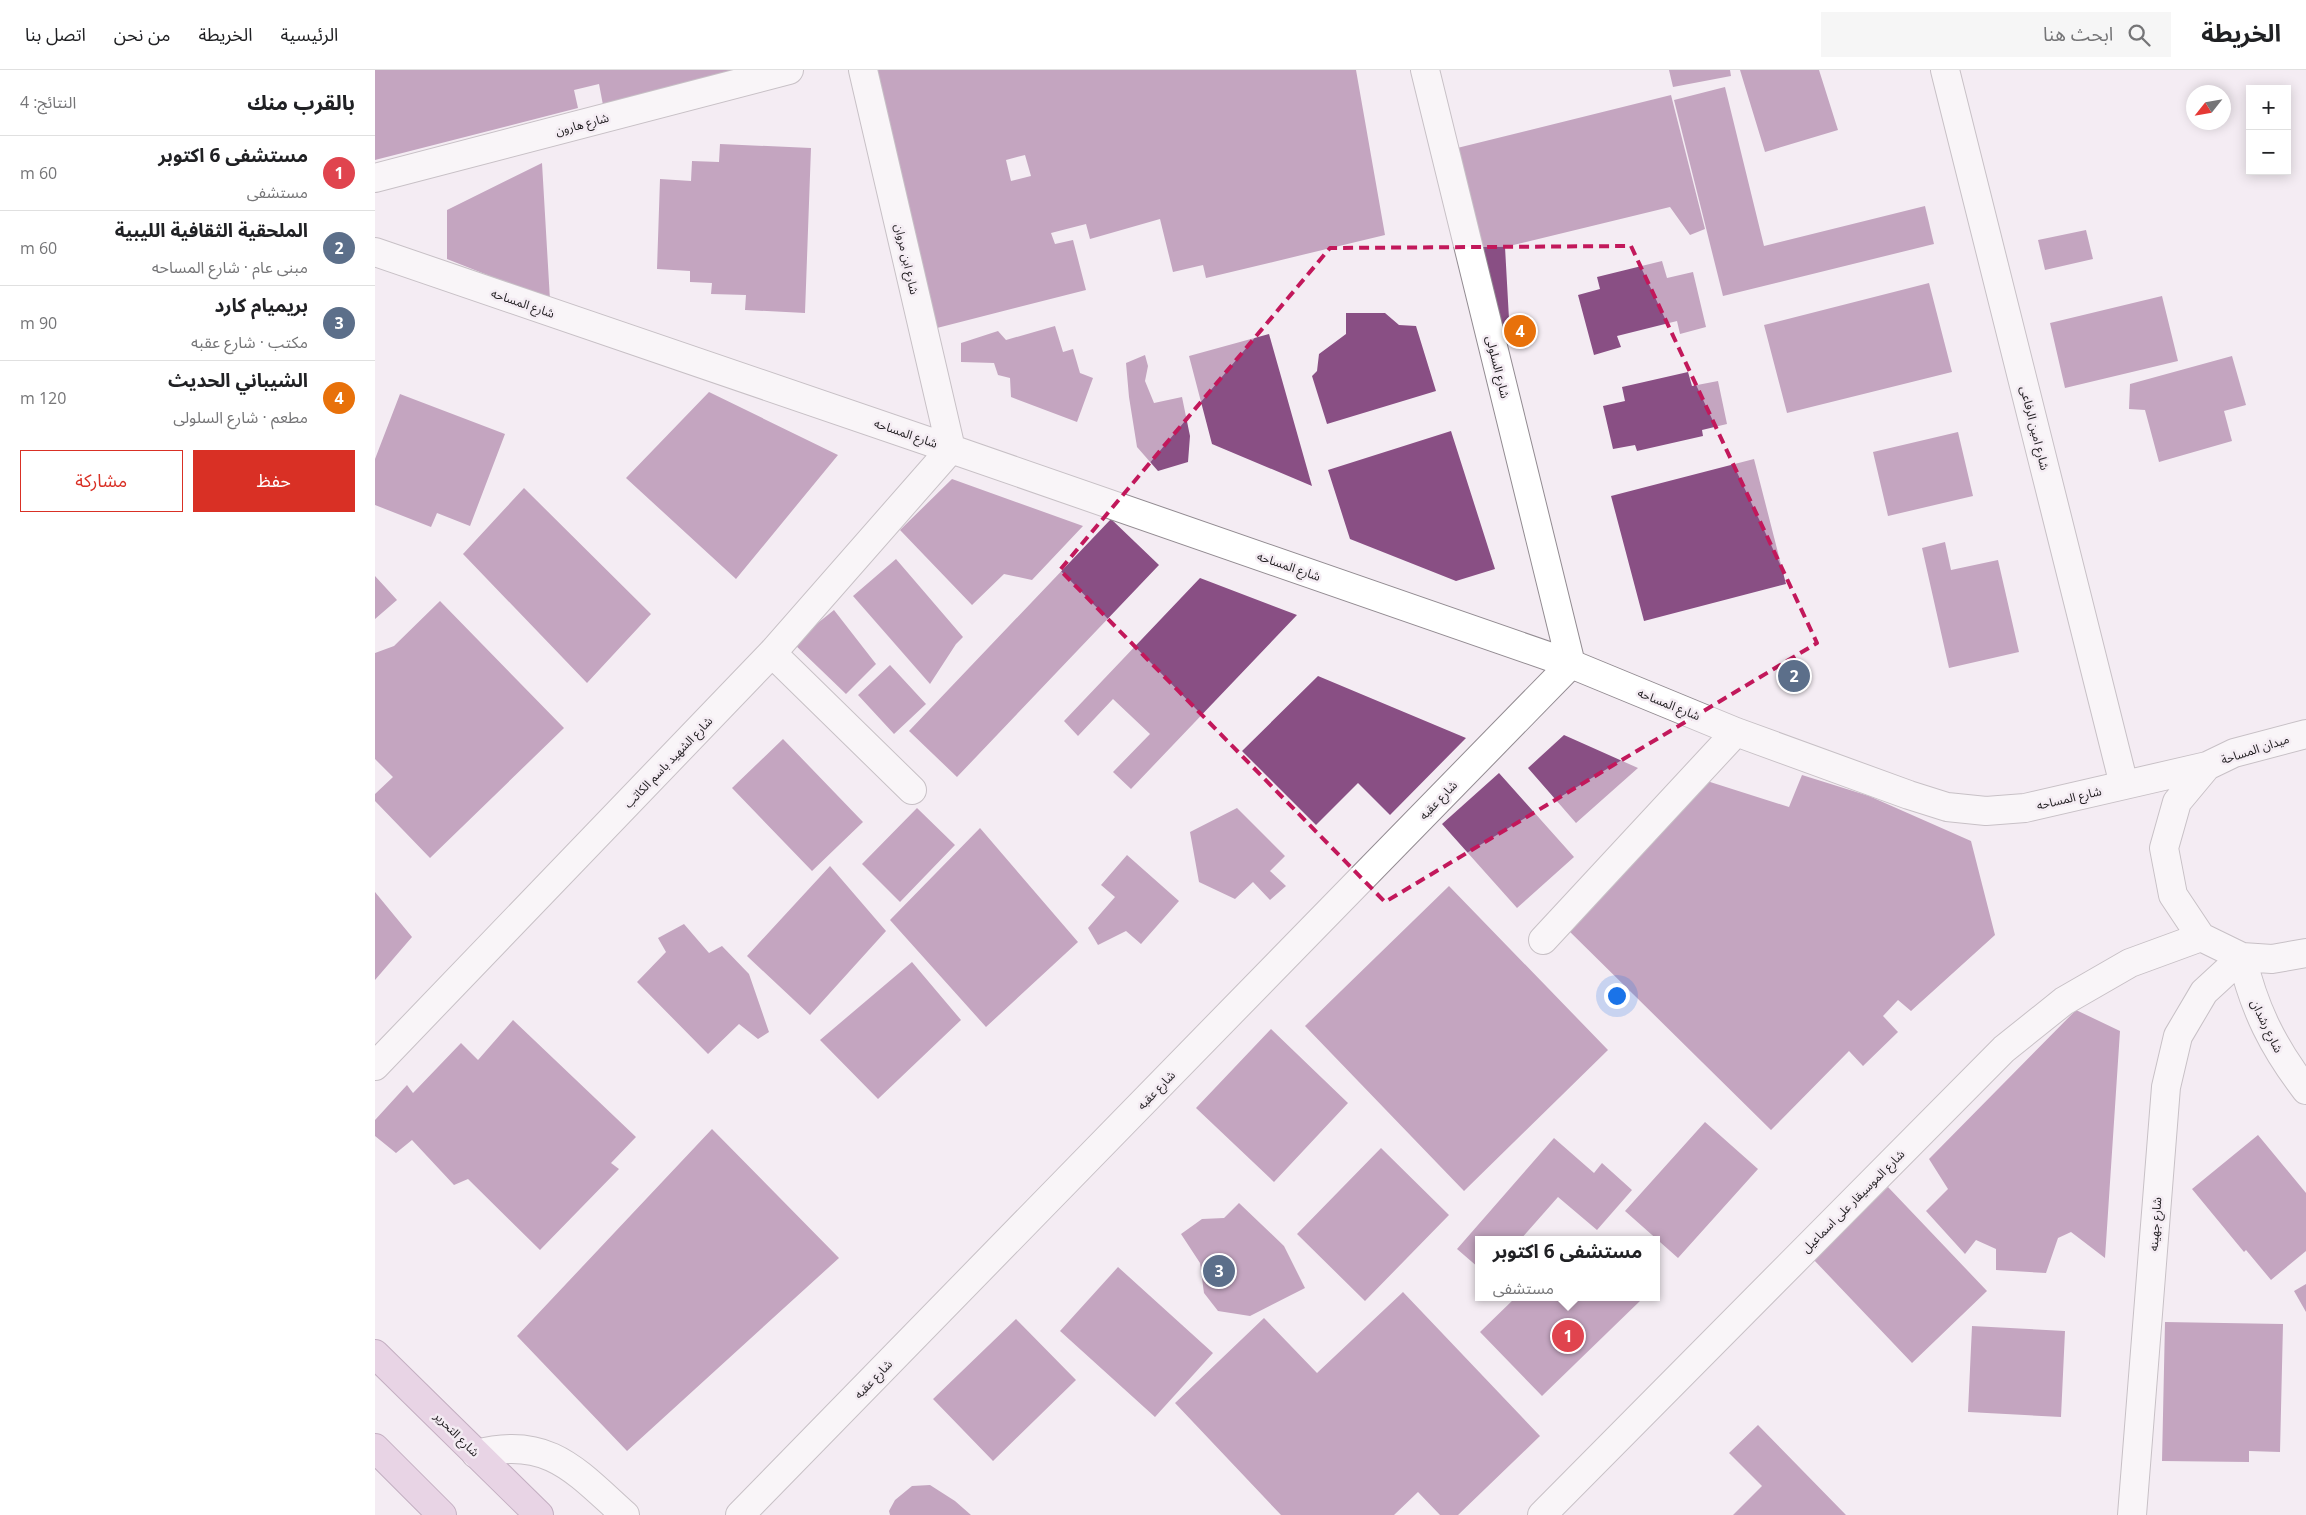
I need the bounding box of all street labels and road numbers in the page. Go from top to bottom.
street label: شارع هارون [553,109,611,140]
street label: شارع ابن مروان [890,222,923,296]
street label: شارع المساحه [489,284,557,323]
street label: شارع السلولى [1481,334,1514,400]
street label: شارع امين الرفاعى [2015,384,2054,472]
street label: شارع المساحه [872,414,940,453]
street label: شارع المساحه [1255,547,1323,586]
street label: شارع المساحه [1635,684,1703,725]
street label: شارع الشهيد باسم الكاتب [620,713,717,812]
street label: ميدان المساحة [2219,730,2291,768]
street label: شارع عقبه [1415,777,1462,824]
street label: شارع المساحه [2035,782,2103,815]
street label: شارع رشدان [2246,996,2287,1056]
street label: شارع عقبه [1133,1067,1180,1114]
street label: شارع الموسيقار على اسماعيل [1798,1146,1909,1257]
street label: شارع جهينه [2145,1196,2166,1252]
street label: شارع عقبه [850,1356,897,1403]
street label: شارع التحرير [429,1407,483,1461]

